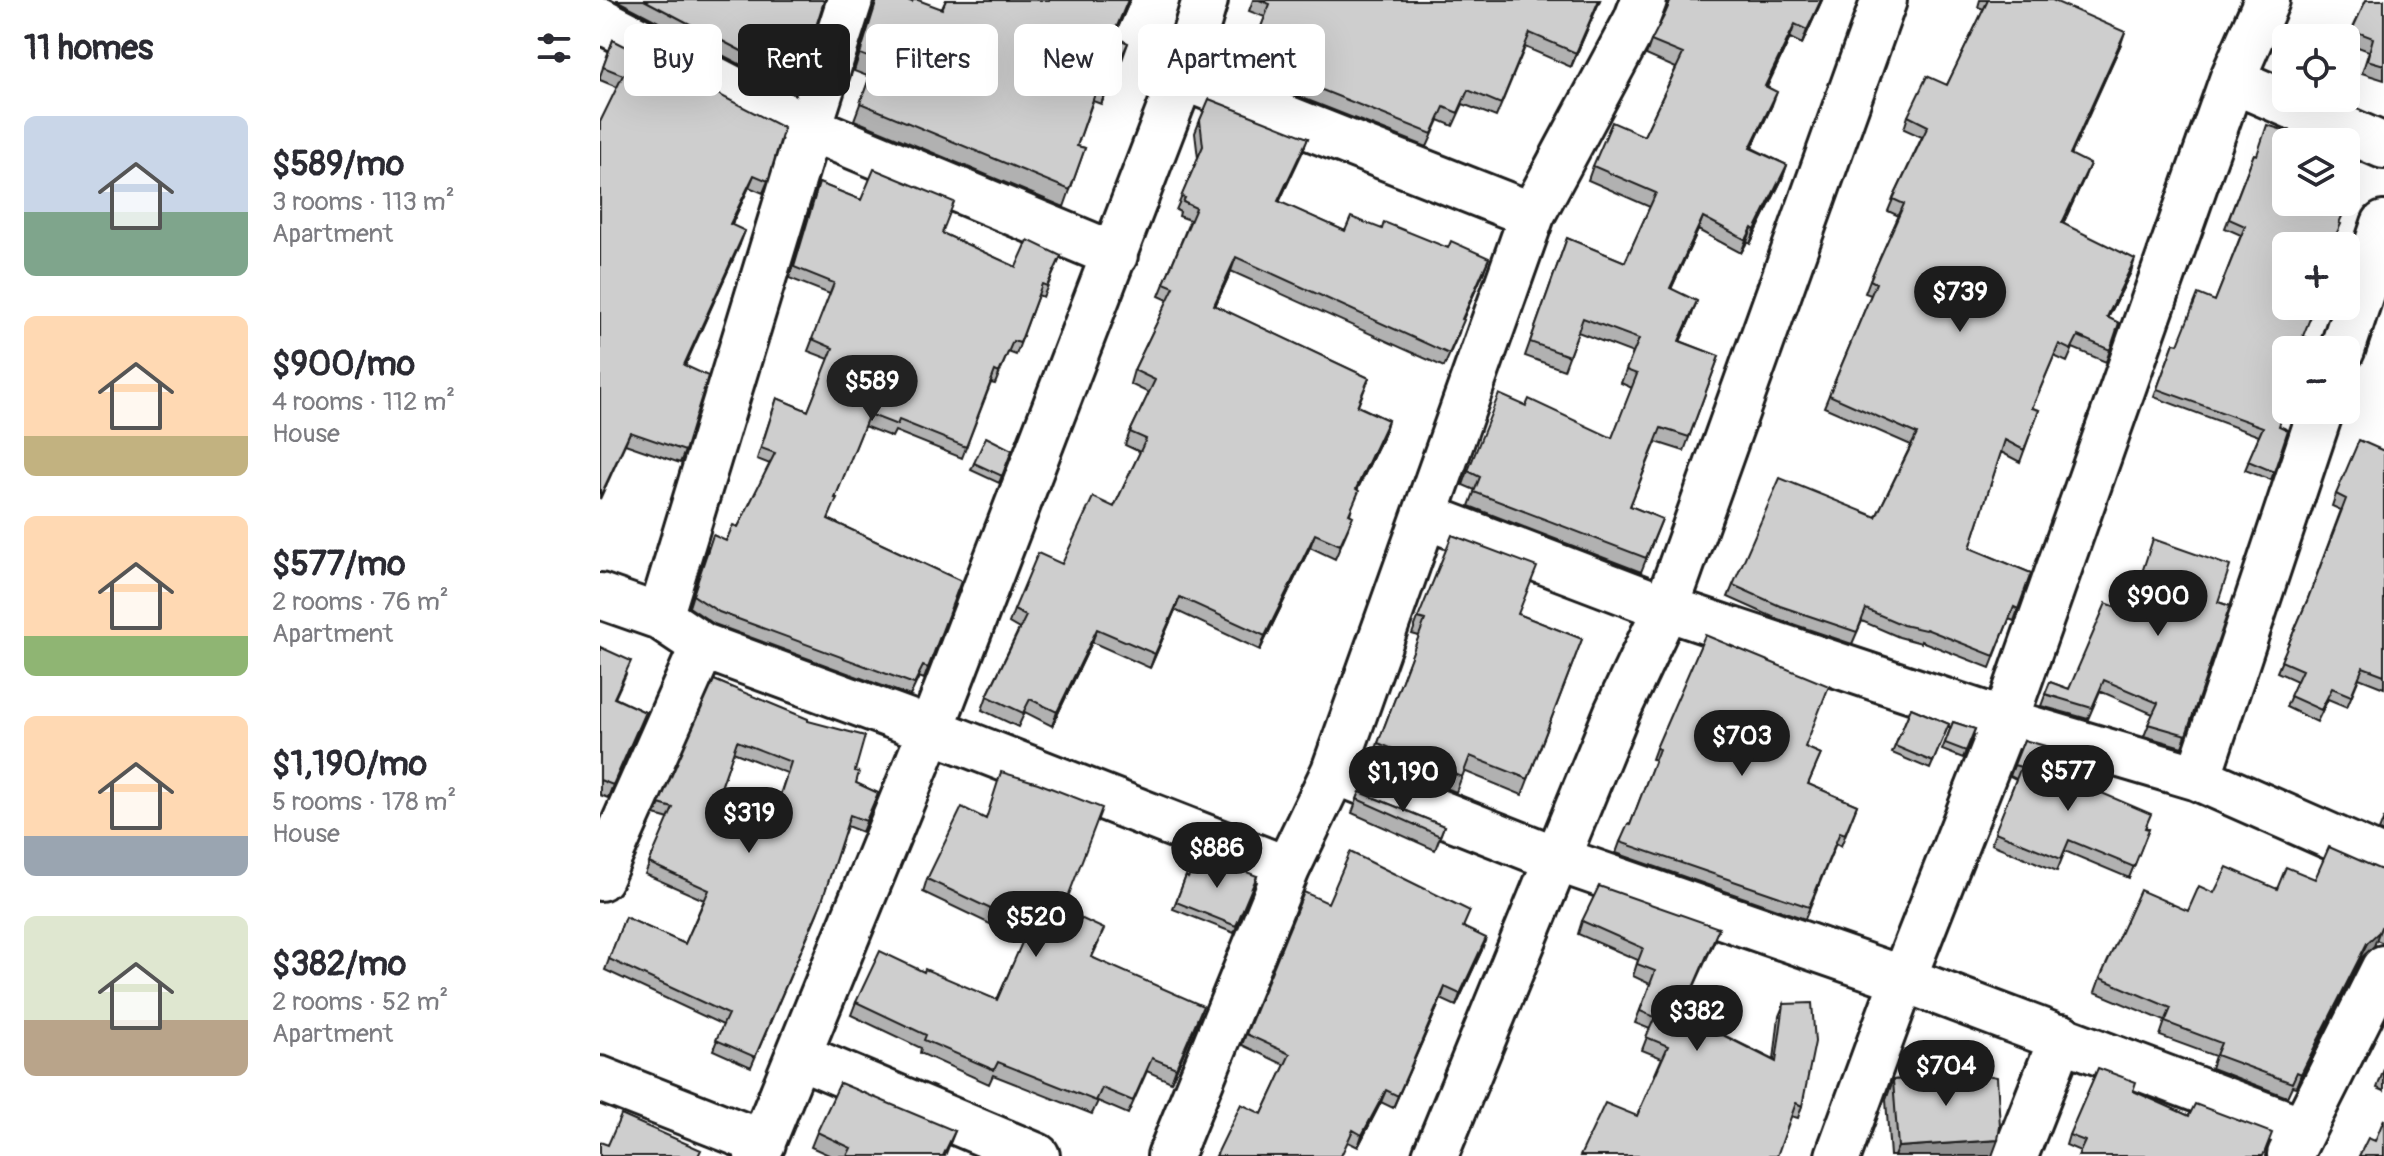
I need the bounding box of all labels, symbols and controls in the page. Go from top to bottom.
chip: Buy [624,24,722,96]
chip: Rent [738,24,850,96]
chip: Filters [866,24,998,96]
chip: New [1014,24,1122,96]
chip: Apartment [1138,24,1325,96]
map controls [2272,24,2360,424]
button: locate [2272,24,2360,112]
icon: filters [532,26,576,70]
text: 11 homes [24,27,153,70]
button: layers [2272,128,2360,216]
text: $589/mo [272,143,404,186]
icon: home [88,148,184,244]
text: 3 rooms · 113 m² [272,186,455,218]
text: Apartment [272,218,393,250]
button: + [2272,232,2360,320]
pin: $739 [1913,266,2007,334]
text: $739 [1932,276,1988,308]
button: − [2272,336,2360,424]
text: $900/mo [272,343,415,386]
icon: home [88,348,184,444]
pin: $589 [825,355,919,423]
text: $589 [845,365,899,397]
text: 4 rooms · 112 m² [272,386,455,418]
text: House [272,418,340,450]
text: $577/mo [272,543,405,586]
icon: home [88,548,184,644]
pin: $900 [2111,570,2205,638]
text: $900 [2127,580,2190,612]
text: 2 rooms · 76 m² [272,586,449,618]
text: Apartment [272,618,393,650]
pin: $703 [1695,710,1789,778]
text: $703 [1712,720,1772,752]
text: $1,190/mo [272,743,427,786]
pin: $577 [2021,745,2115,813]
pin: $1,190 [1338,746,1468,814]
icon: home [88,748,184,844]
text: $577 [2040,755,2096,787]
text: $1,190 [1367,756,1439,788]
text: 5 rooms · 178 m² [272,786,456,818]
pin: $319 [702,787,796,855]
text: $319 [723,797,775,829]
text: House [272,818,340,850]
pin: $886 [1170,822,1264,890]
text: $886 [1189,832,1245,864]
pin: $520 [989,891,1083,959]
text: $520 [1006,901,1066,933]
text: $382/mo [272,943,406,986]
icon: home [88,948,184,1044]
pin: $382 [1650,985,1744,1053]
text: 2 rooms · 52 m² [272,986,448,1018]
text: $382 [1669,995,1725,1027]
text: Apartment [272,1018,393,1050]
pin: $704 [1899,1040,1993,1108]
text: $704 [1916,1050,1976,1082]

